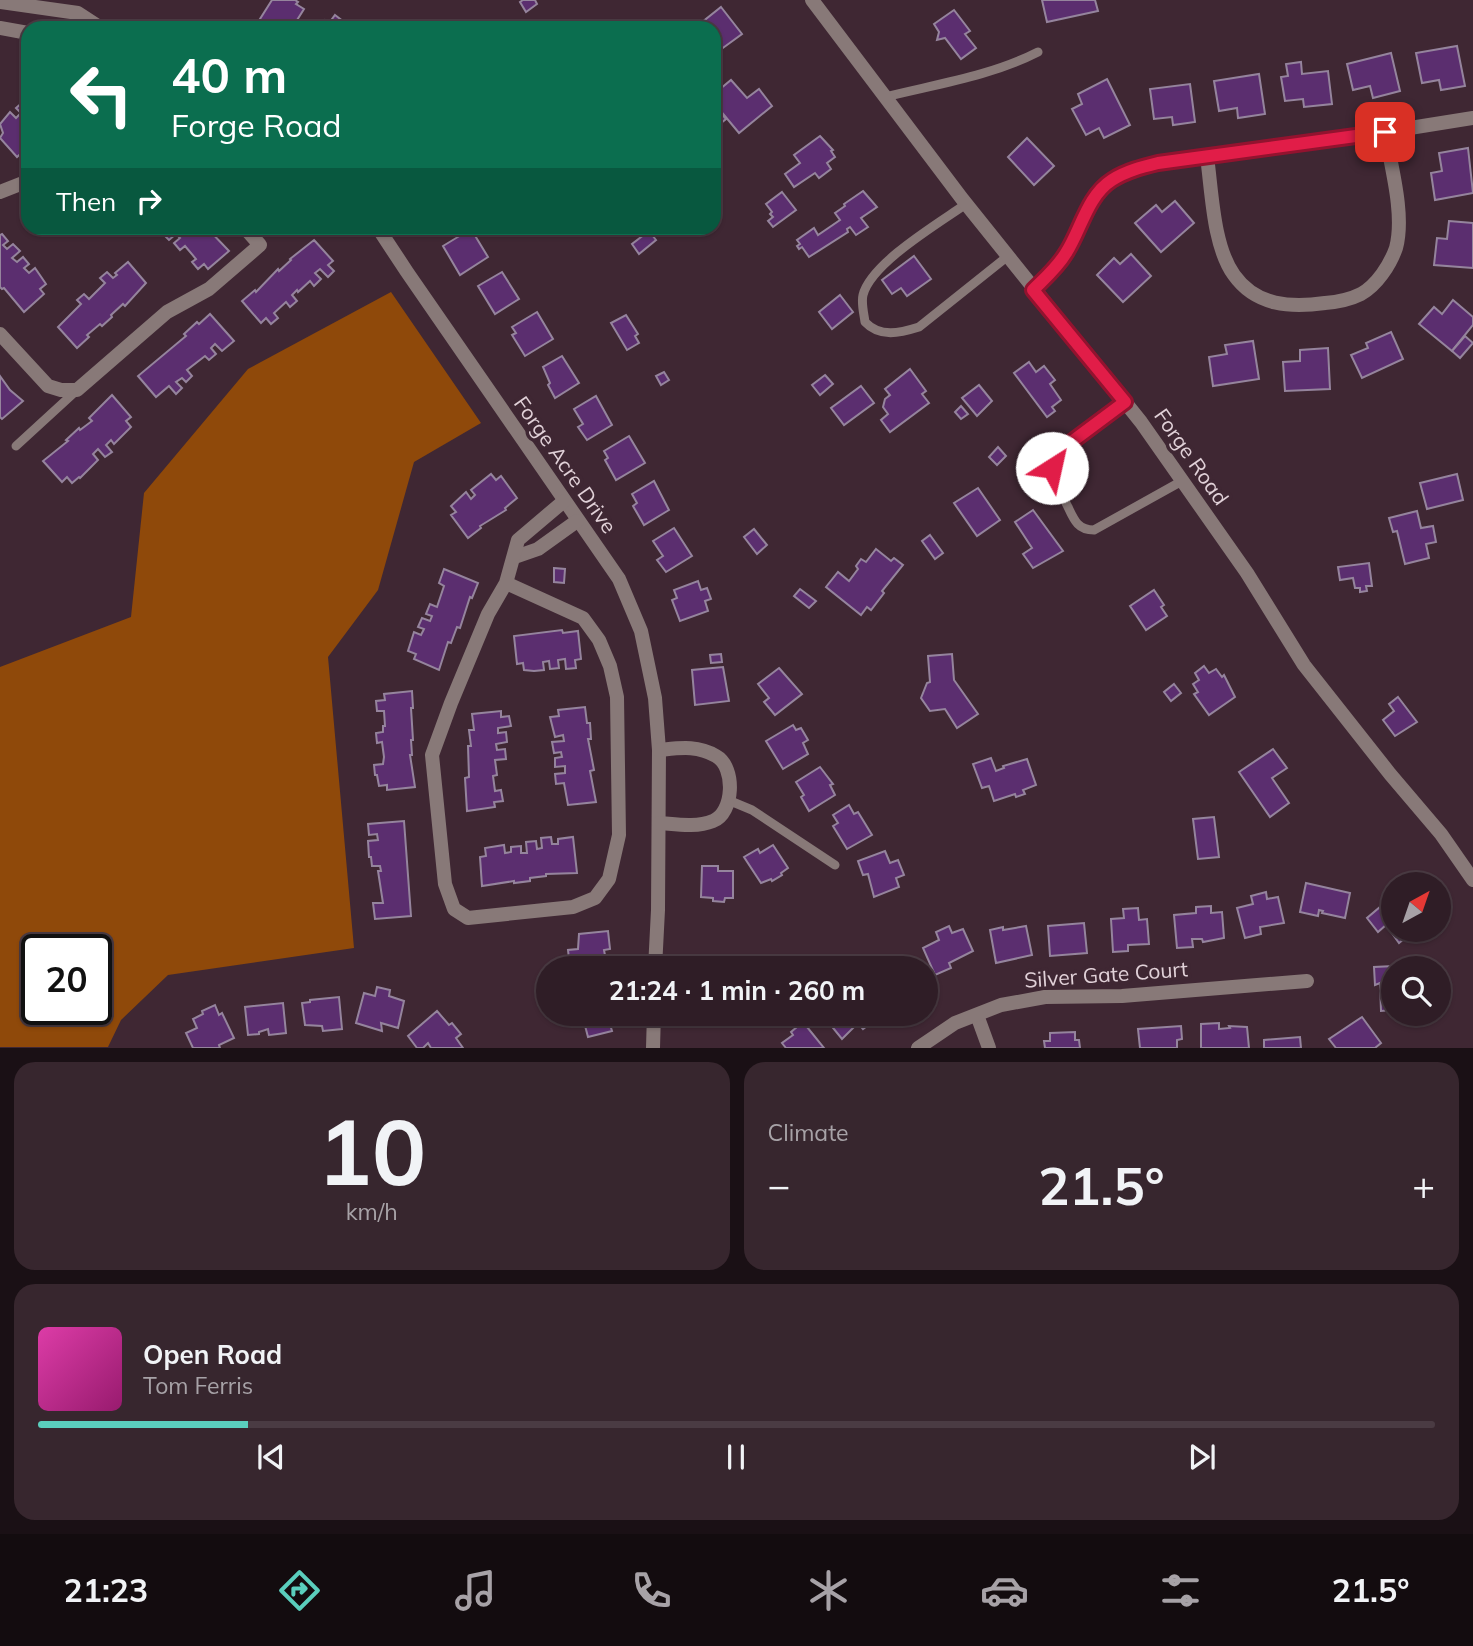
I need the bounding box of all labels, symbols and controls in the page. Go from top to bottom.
text: 40 m [171,44,287,105]
icon: left [56,49,147,140]
pin [1355,102,1415,162]
text: Forge Road [171,105,342,145]
icon: arrive [1366,113,1404,151]
icon: right [130,182,168,220]
text: Then [56,185,116,218]
street label: Forge Acre Drive [509,391,623,538]
street label: Forge Road [1149,403,1235,510]
position arrow [1015,431,1089,505]
north arrow [1381,872,1451,942]
map controls [1381,872,1451,1026]
speed limit sign: 20 [21,934,112,1025]
street label: Silver Gate Court [1023,955,1189,993]
button: search [1381,956,1451,1026]
text: 21:24 · 1 min · 260 m [609,974,865,1007]
text: 10 [317,1094,426,1208]
text: Climate [768,1118,849,1147]
text: 21.5° [1038,1153,1164,1218]
text: − [768,1161,790,1209]
text: + [1412,1161,1435,1209]
text: km/h [346,1197,398,1226]
text: Open Road [143,1338,282,1371]
text: Tom Ferris [143,1371,253,1400]
icon: previous [252,1438,290,1476]
icon: pause [717,1438,755,1476]
icon: next [1183,1438,1221,1476]
icon: directions [275,1566,324,1615]
icon: music [451,1566,500,1615]
icon: phone [627,1566,676,1615]
icon: climate [804,1566,853,1615]
icon: car [980,1566,1029,1615]
icon: filters [1156,1566,1205,1615]
text: 21:23 [64,1570,148,1610]
text: 21.5° [1332,1570,1409,1610]

